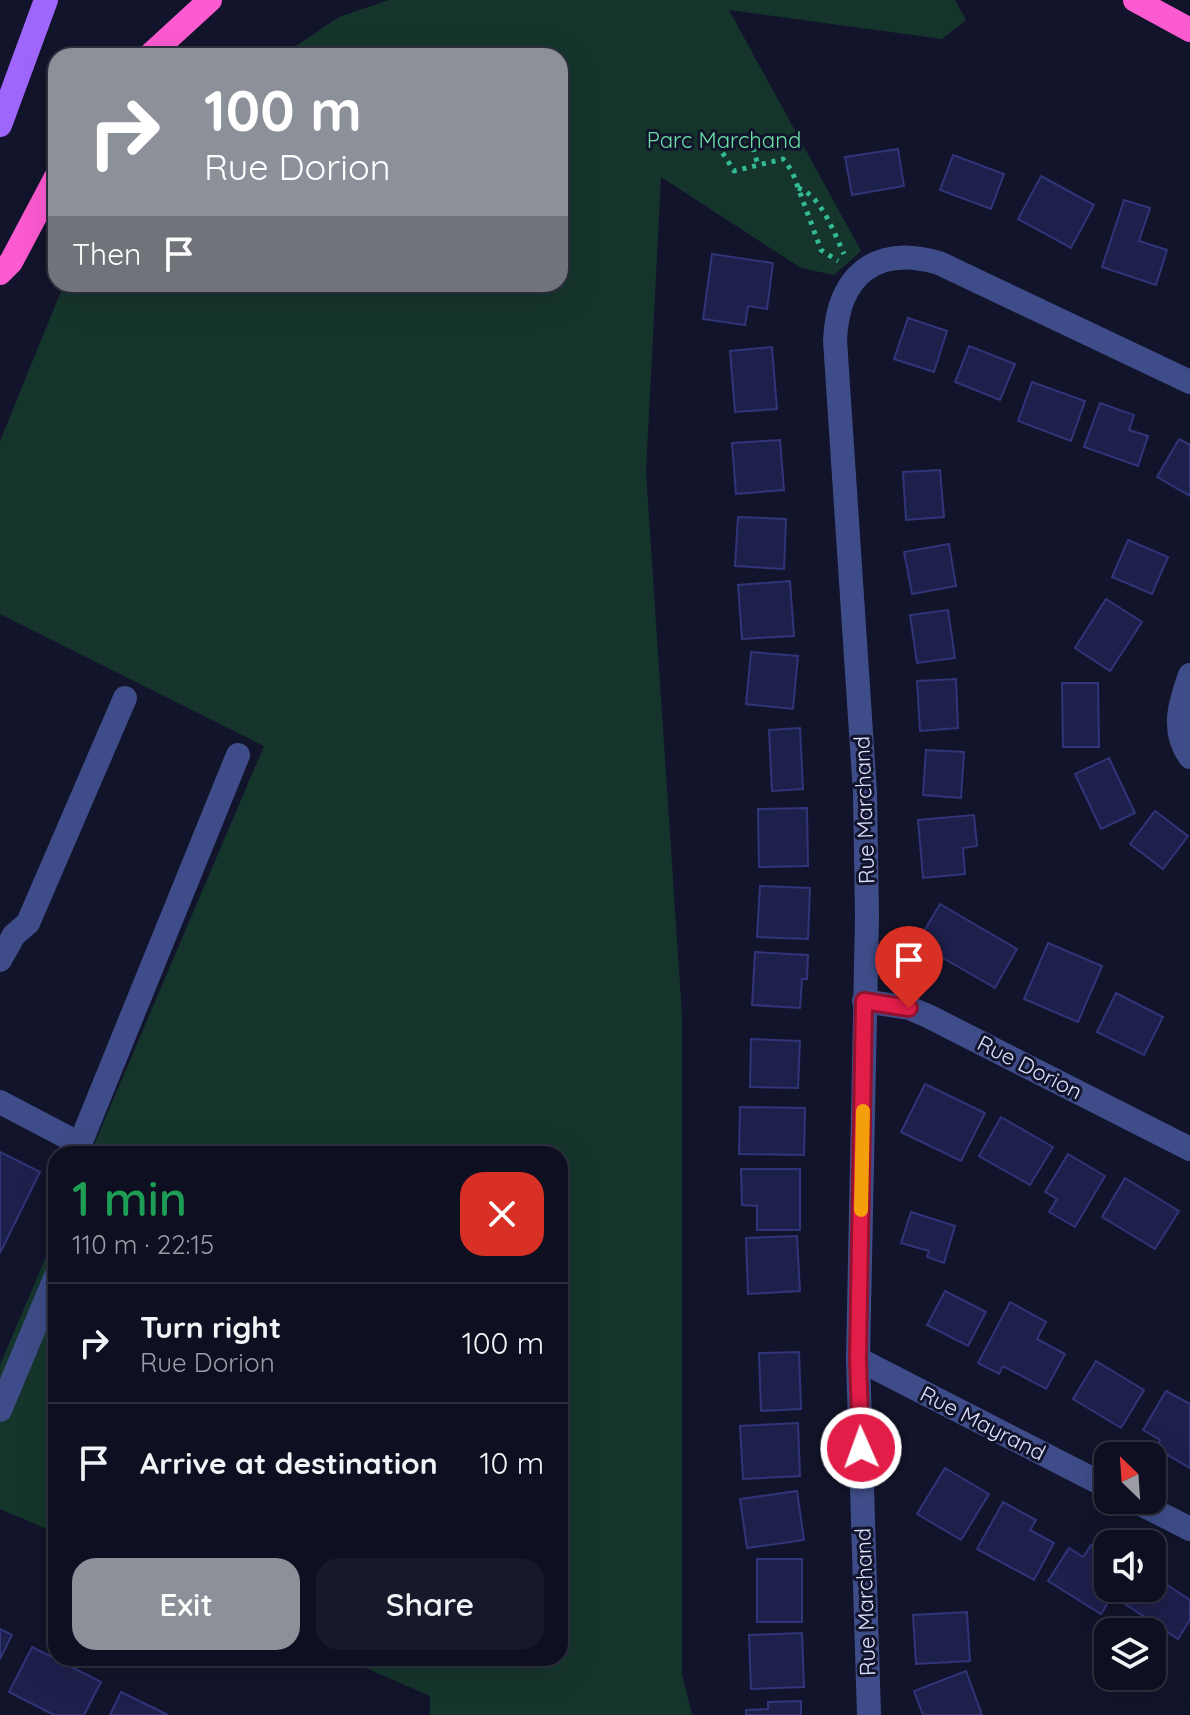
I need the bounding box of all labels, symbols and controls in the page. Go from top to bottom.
text: 100 m [204,75,362,145]
icon: right [72,80,176,184]
park label: Parc Marchand [647,126,801,154]
text: Rue Dorion [204,144,390,189]
icon: arrive [157,232,201,276]
text: Then [72,235,141,273]
street label: Rue Marchand [847,735,881,885]
pin [875,926,943,1008]
icon: arrive [887,938,931,982]
street label: Rue Dorion [973,1029,1087,1105]
text: 1 min [72,1168,187,1228]
button: close [460,1172,544,1256]
text: 110 m · 22:15 [72,1228,214,1261]
text: Turn right [140,1308,281,1346]
icon: right [72,1321,116,1365]
text: 100 m [462,1324,544,1362]
text: Rue Dorion [140,1346,275,1379]
street label: Rue Mayrand [916,1379,1050,1467]
position arrow [819,1406,903,1490]
icon: arrive [72,1441,116,1485]
north arrow [1094,1442,1166,1514]
map controls [1094,1442,1166,1690]
text: Arrive at destination [140,1444,438,1482]
text: 10 m [480,1444,544,1482]
street label: Rue Marchand [848,1527,882,1677]
button: sound [1094,1530,1166,1602]
button: Exit [72,1558,300,1650]
button: Share [316,1558,544,1650]
button: layers [1094,1618,1166,1690]

